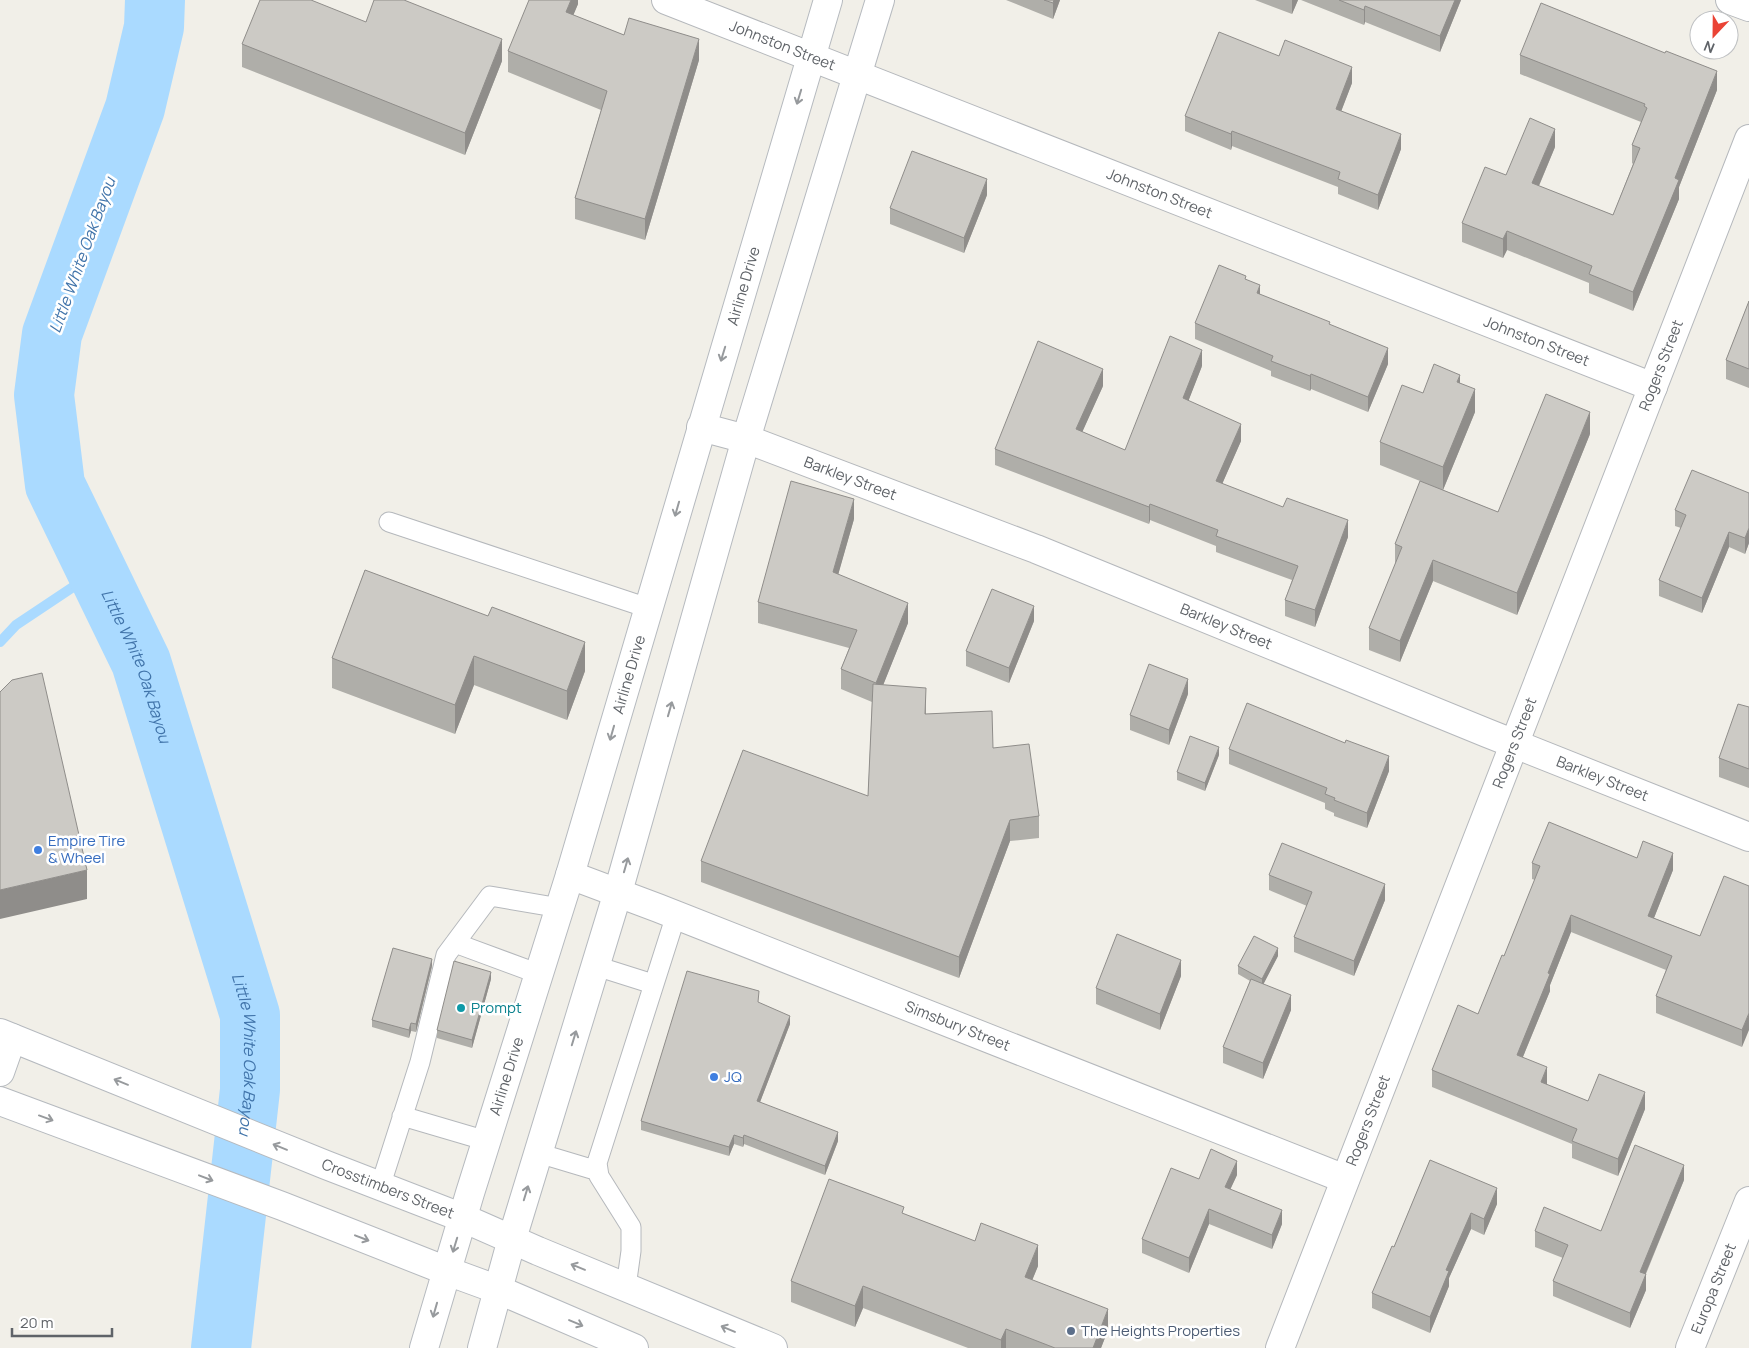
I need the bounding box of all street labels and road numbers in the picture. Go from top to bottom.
street label: Johnston Street [727,15,839,75]
street label: Johnston Street [1104,163,1216,223]
street label: Airline Drive [722,244,765,328]
street label: Johnston Street [1481,311,1593,371]
street label: Rogers Street [1634,317,1688,414]
street label: Barkley Street [801,451,900,505]
street label: Barkley Street [1177,598,1275,654]
street label: Airline Drive [607,632,650,716]
street label: Rogers Street [1487,694,1541,791]
street label: Barkley Street [1553,751,1652,806]
street label: Simsbury Street [902,995,1013,1056]
street label: Airline Drive [484,1034,528,1118]
street label: Rogers Street [1341,1072,1395,1169]
street label: Crosstimbers Street [319,1153,457,1224]
street label: Europa Street [1686,1240,1741,1337]

